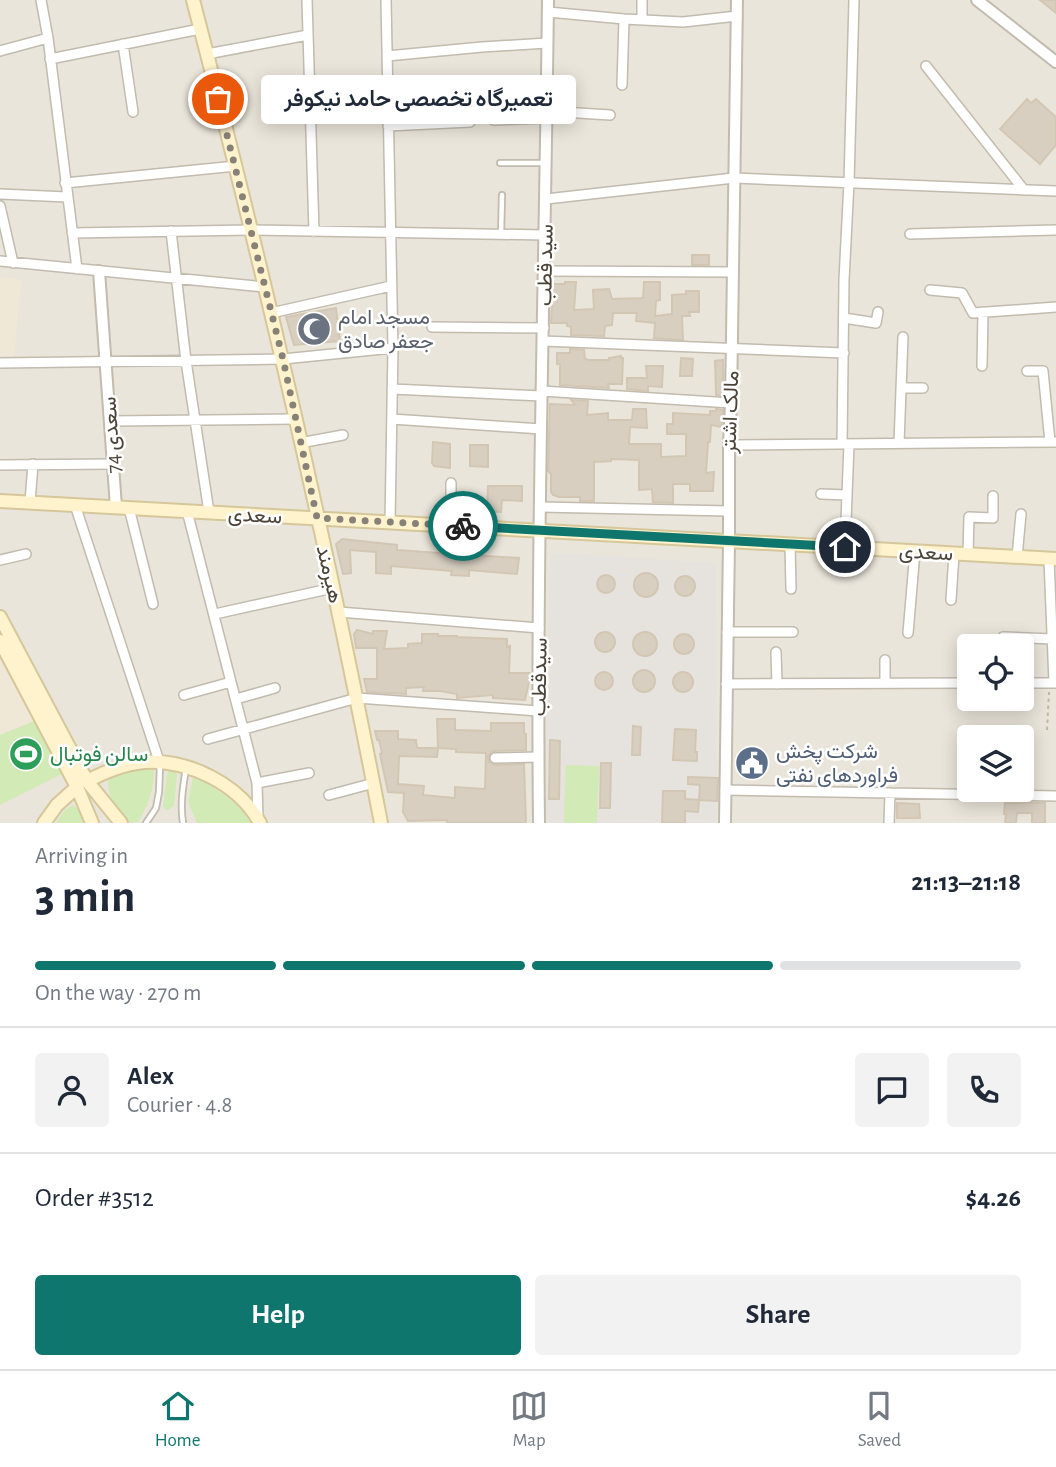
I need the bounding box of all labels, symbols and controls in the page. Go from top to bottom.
pin [188,69,248,129]
callout: تعمیرگاه تخصصی حامد نیکوفر [260,74,575,124]
icon: bag [199,80,237,118]
text: تعمیرگاه تخصصی حامد نیکوفر [284,88,553,111]
street label: سید قطب [534,224,558,306]
place label: مسجد امام جعفر صادق [338,307,434,354]
mosque icon: مسجد امام جعفر صادق [295,310,333,348]
street label: مالک اشتر [719,370,744,455]
street label: سعدی 74 [98,396,126,474]
courier [428,491,498,561]
street label: سعدی [227,504,283,528]
icon: bike [444,507,482,545]
pin [815,517,875,577]
icon: home [826,528,864,566]
street label: سعدی [898,541,954,565]
street label: هیرمند [311,543,346,606]
map controls [957,634,1034,802]
button: locate [957,634,1034,711]
street label: سیدقطب [528,638,552,717]
button: layers [957,725,1034,802]
sports icon: سالن فوتبال [7,735,45,773]
place label: شرکت پخش فراوردهای نفتی [776,741,898,788]
place label: سالن فوتبال [50,744,148,767]
public building icon: شرکت پخش فراوردهای نفتی [733,744,771,782]
text: Arriving in [35,845,128,868]
text: 21:13–21:18 [911,869,1021,895]
text: 3 min [35,874,135,920]
text: On the way · 270 m [35,982,202,1005]
button: person [35,1053,109,1127]
button: chat [855,1053,929,1127]
button: phone [947,1053,1021,1127]
text: Alex [127,1063,174,1089]
text: Courier · 4.8 [127,1094,232,1117]
text: Order #3512 [35,1185,154,1211]
text: $4.26 [965,1185,1021,1211]
button: Help [35,1275,521,1355]
button: Share [535,1275,1021,1355]
tab: Home [155,1387,201,1452]
tab: Map [510,1387,548,1452]
tab: Saved [858,1387,901,1452]

